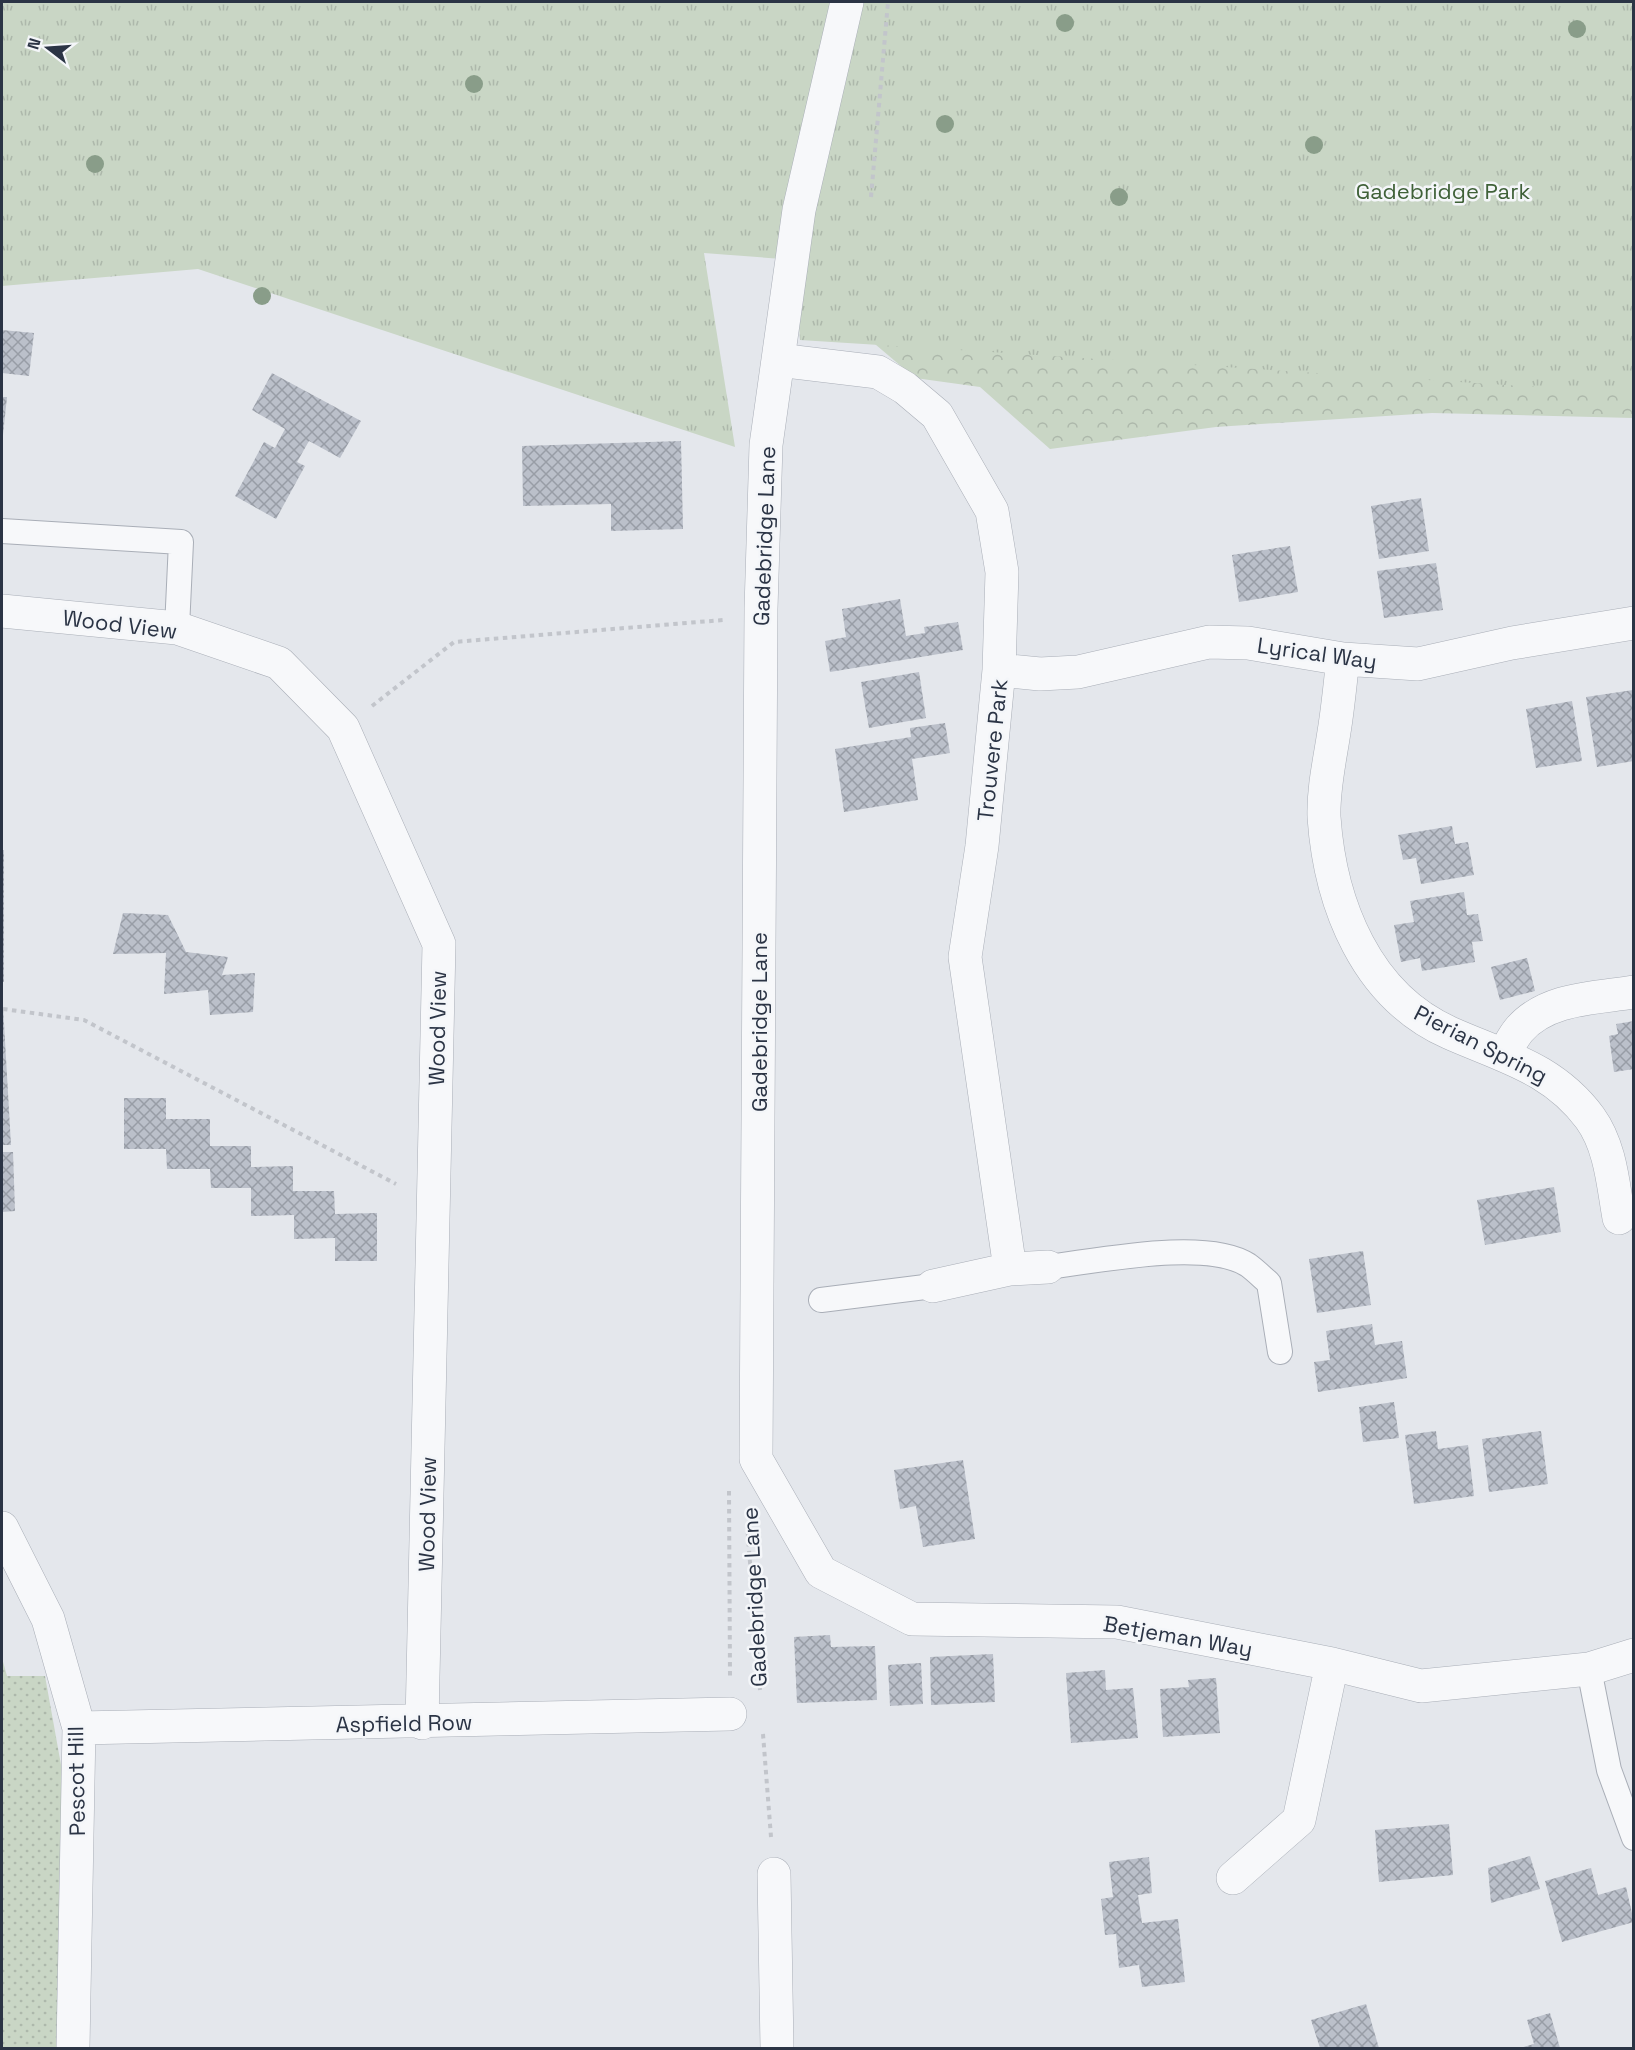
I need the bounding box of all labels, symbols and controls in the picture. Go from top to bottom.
north arrow [18,18,78,78]
text: N [23,36,46,52]
park label: Gadebridge Park [1356,177,1530,205]
street label: Gadebridge Lane [747,446,781,626]
street label: Wood View [61,603,179,645]
street label: Lyrical Way [1255,631,1379,675]
street label: Trouvere Park [971,677,1013,823]
street label: Gadebridge Lane [745,932,773,1112]
street label: Wood View [422,970,452,1086]
street label: Pierian Spring [1410,998,1552,1090]
street label: Wood View [412,1456,442,1572]
street label: Gadebridge Lane [735,1506,773,1688]
street label: Betjeman Way [1101,1609,1255,1663]
street label: Aspfield Row [335,1708,473,1738]
street label: Pescot Hill [61,1726,91,1836]

